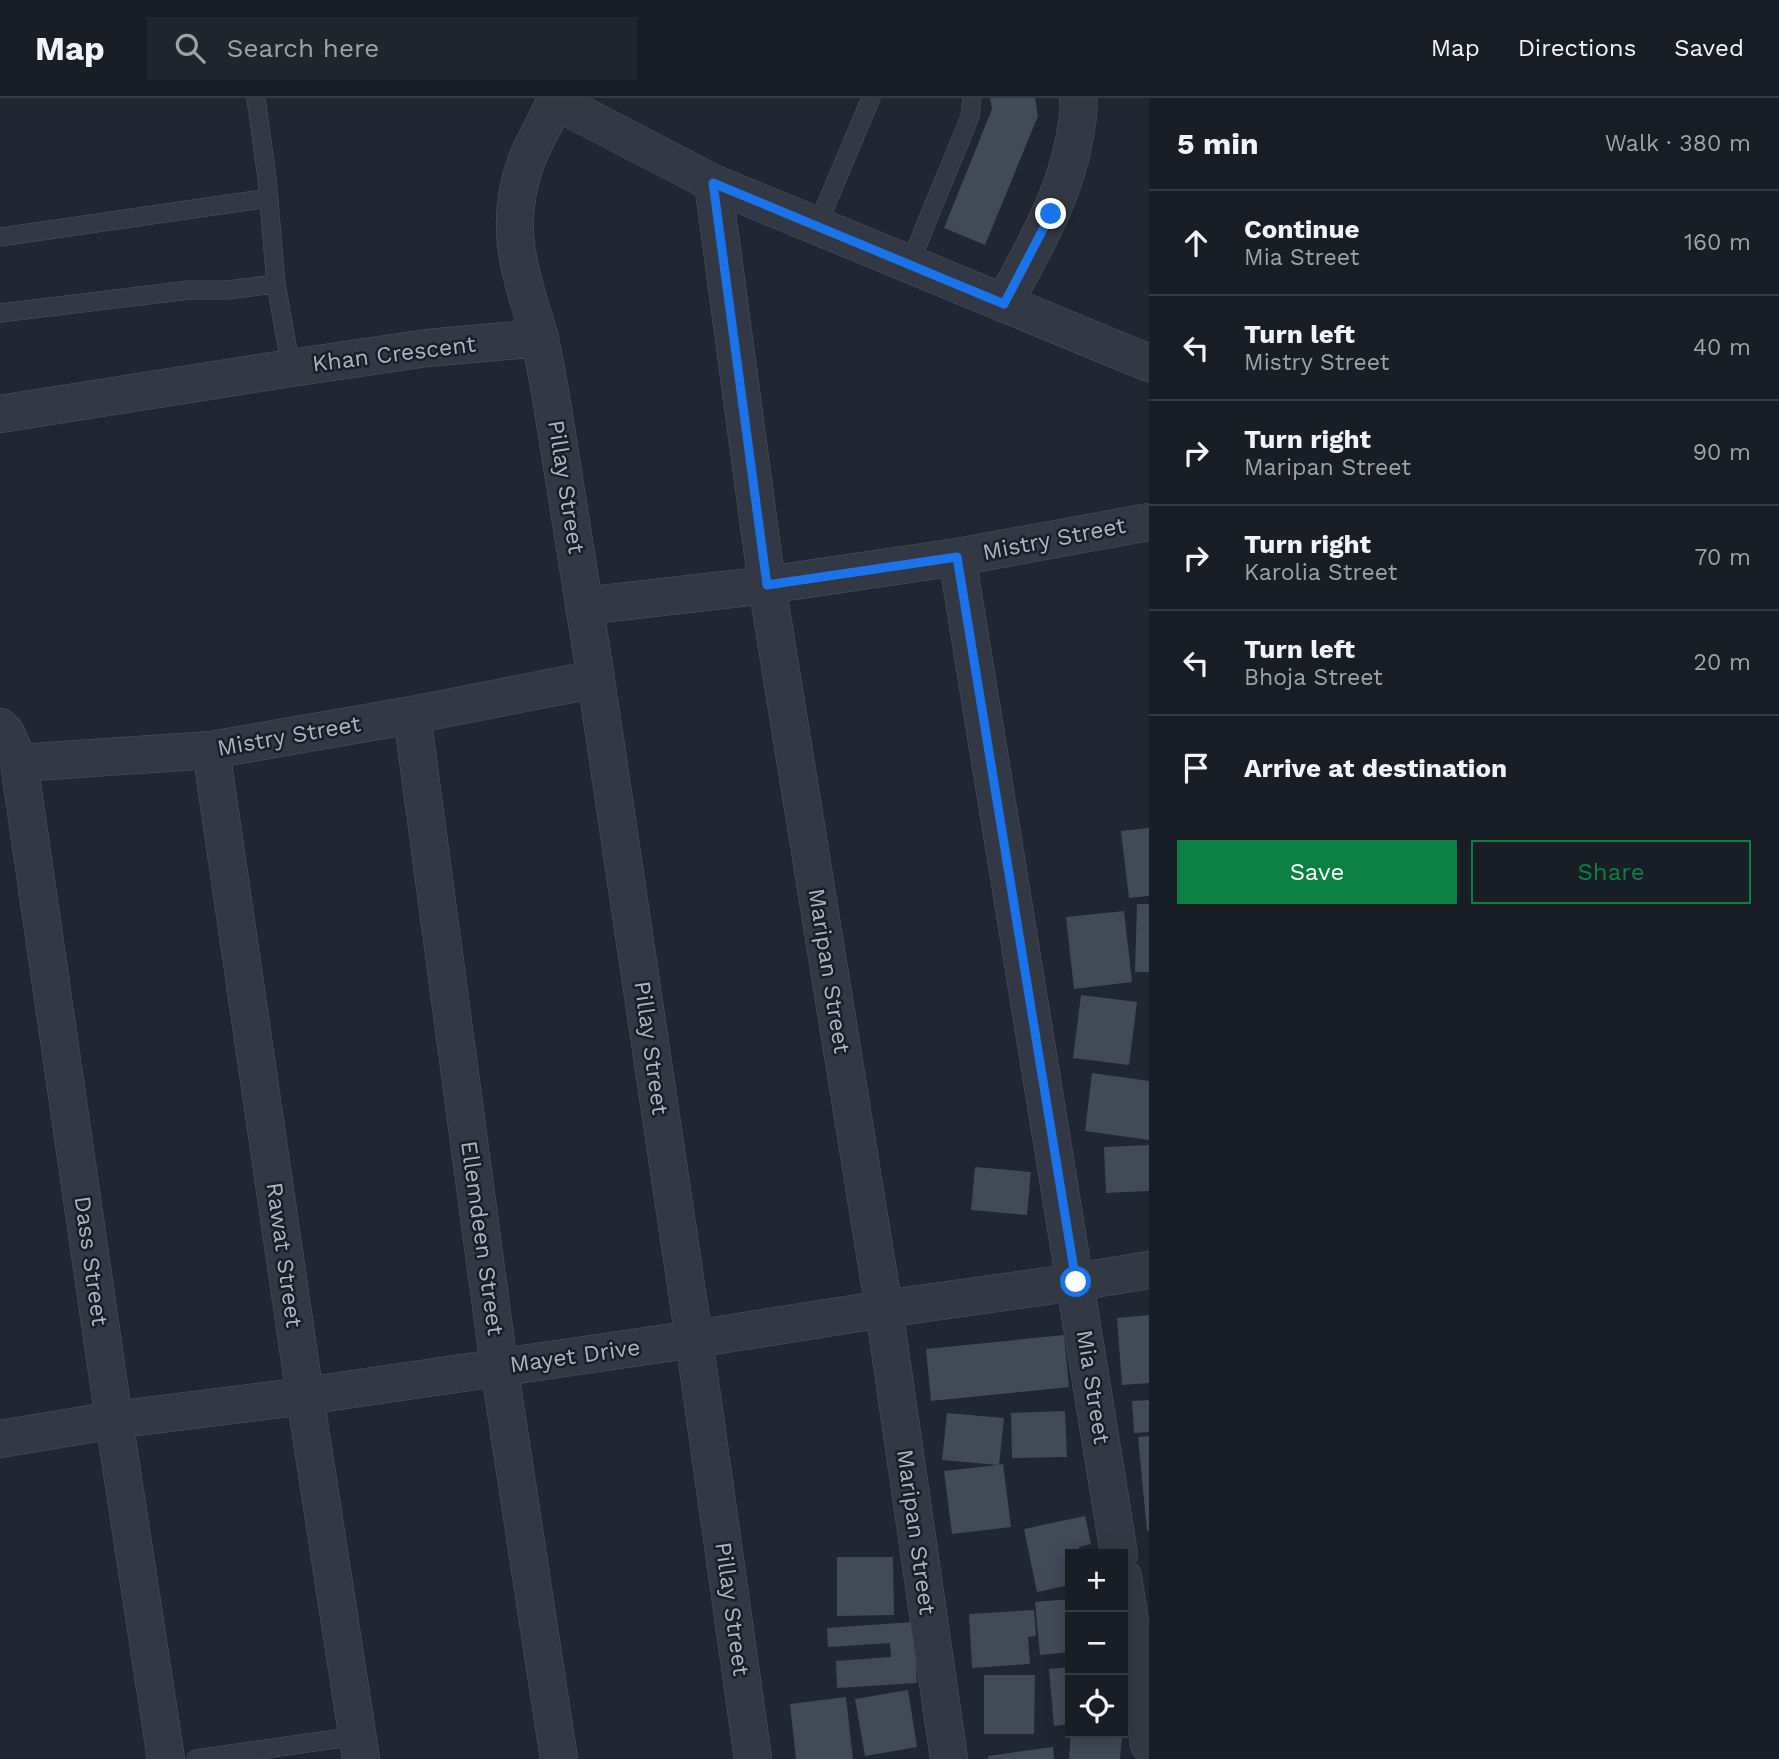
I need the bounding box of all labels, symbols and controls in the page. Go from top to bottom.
search box [147,17,637,80]
text: Map [35,29,105,68]
icon: search [171,29,209,67]
text: Search here [227,33,379,63]
text: Map [1431,34,1480,62]
text: Directions [1518,34,1636,62]
text: Saved [1674,34,1744,62]
text: 5 min [1177,126,1259,161]
text: Walk · 380 m [1605,130,1751,157]
route end [1035,198,1066,229]
text: Continue [1244,214,1360,244]
icon: ahead [1177,224,1215,262]
text: 160 m [1684,229,1751,256]
text: Mia Street [1244,244,1359,271]
text: Turn left [1244,319,1355,349]
icon: left [1177,329,1215,367]
street label: Khan Crescent [311,331,478,377]
text: 40 m [1693,334,1751,361]
text: Mistry Street [1244,349,1389,376]
street label: Pillay Street [542,418,590,556]
text: Turn right [1244,424,1371,454]
icon: right [1177,434,1215,472]
text: 90 m [1693,439,1751,466]
text: Maripan Street [1244,454,1411,481]
street label: Mistry Street [980,512,1128,566]
text: Turn right [1244,529,1371,559]
icon: right [1177,539,1215,577]
text: 70 m [1694,544,1751,571]
text: Karolia Street [1244,559,1397,586]
text: Turn left [1244,634,1355,664]
icon: left [1177,644,1215,682]
text: 20 m [1694,649,1751,676]
text: Bhoja Street [1244,664,1383,691]
street label: Mistry Street [215,710,363,762]
icon: arrive [1177,749,1215,787]
text: Arrive at destination [1244,753,1507,783]
button: Save [1177,840,1457,904]
button: Share [1471,840,1751,904]
street label: Maripan Street [803,887,855,1056]
street label: Pillay Street [628,979,674,1117]
street label: Ellemdeen Street [455,1139,509,1337]
street label: Rawat Street [260,1181,308,1330]
street label: Dass Street [69,1194,114,1328]
route start [1060,1266,1091,1297]
street label: Mia Street [1071,1328,1115,1446]
street label: Mayet Drive [508,1333,642,1379]
street label: Maripan Street [891,1448,941,1617]
street label: Pillay Street [709,1540,755,1678]
map controls [1065,1549,1128,1738]
button: + [1065,1549,1128,1612]
button: − [1065,1612,1128,1675]
button: locate [1065,1675,1128,1738]

